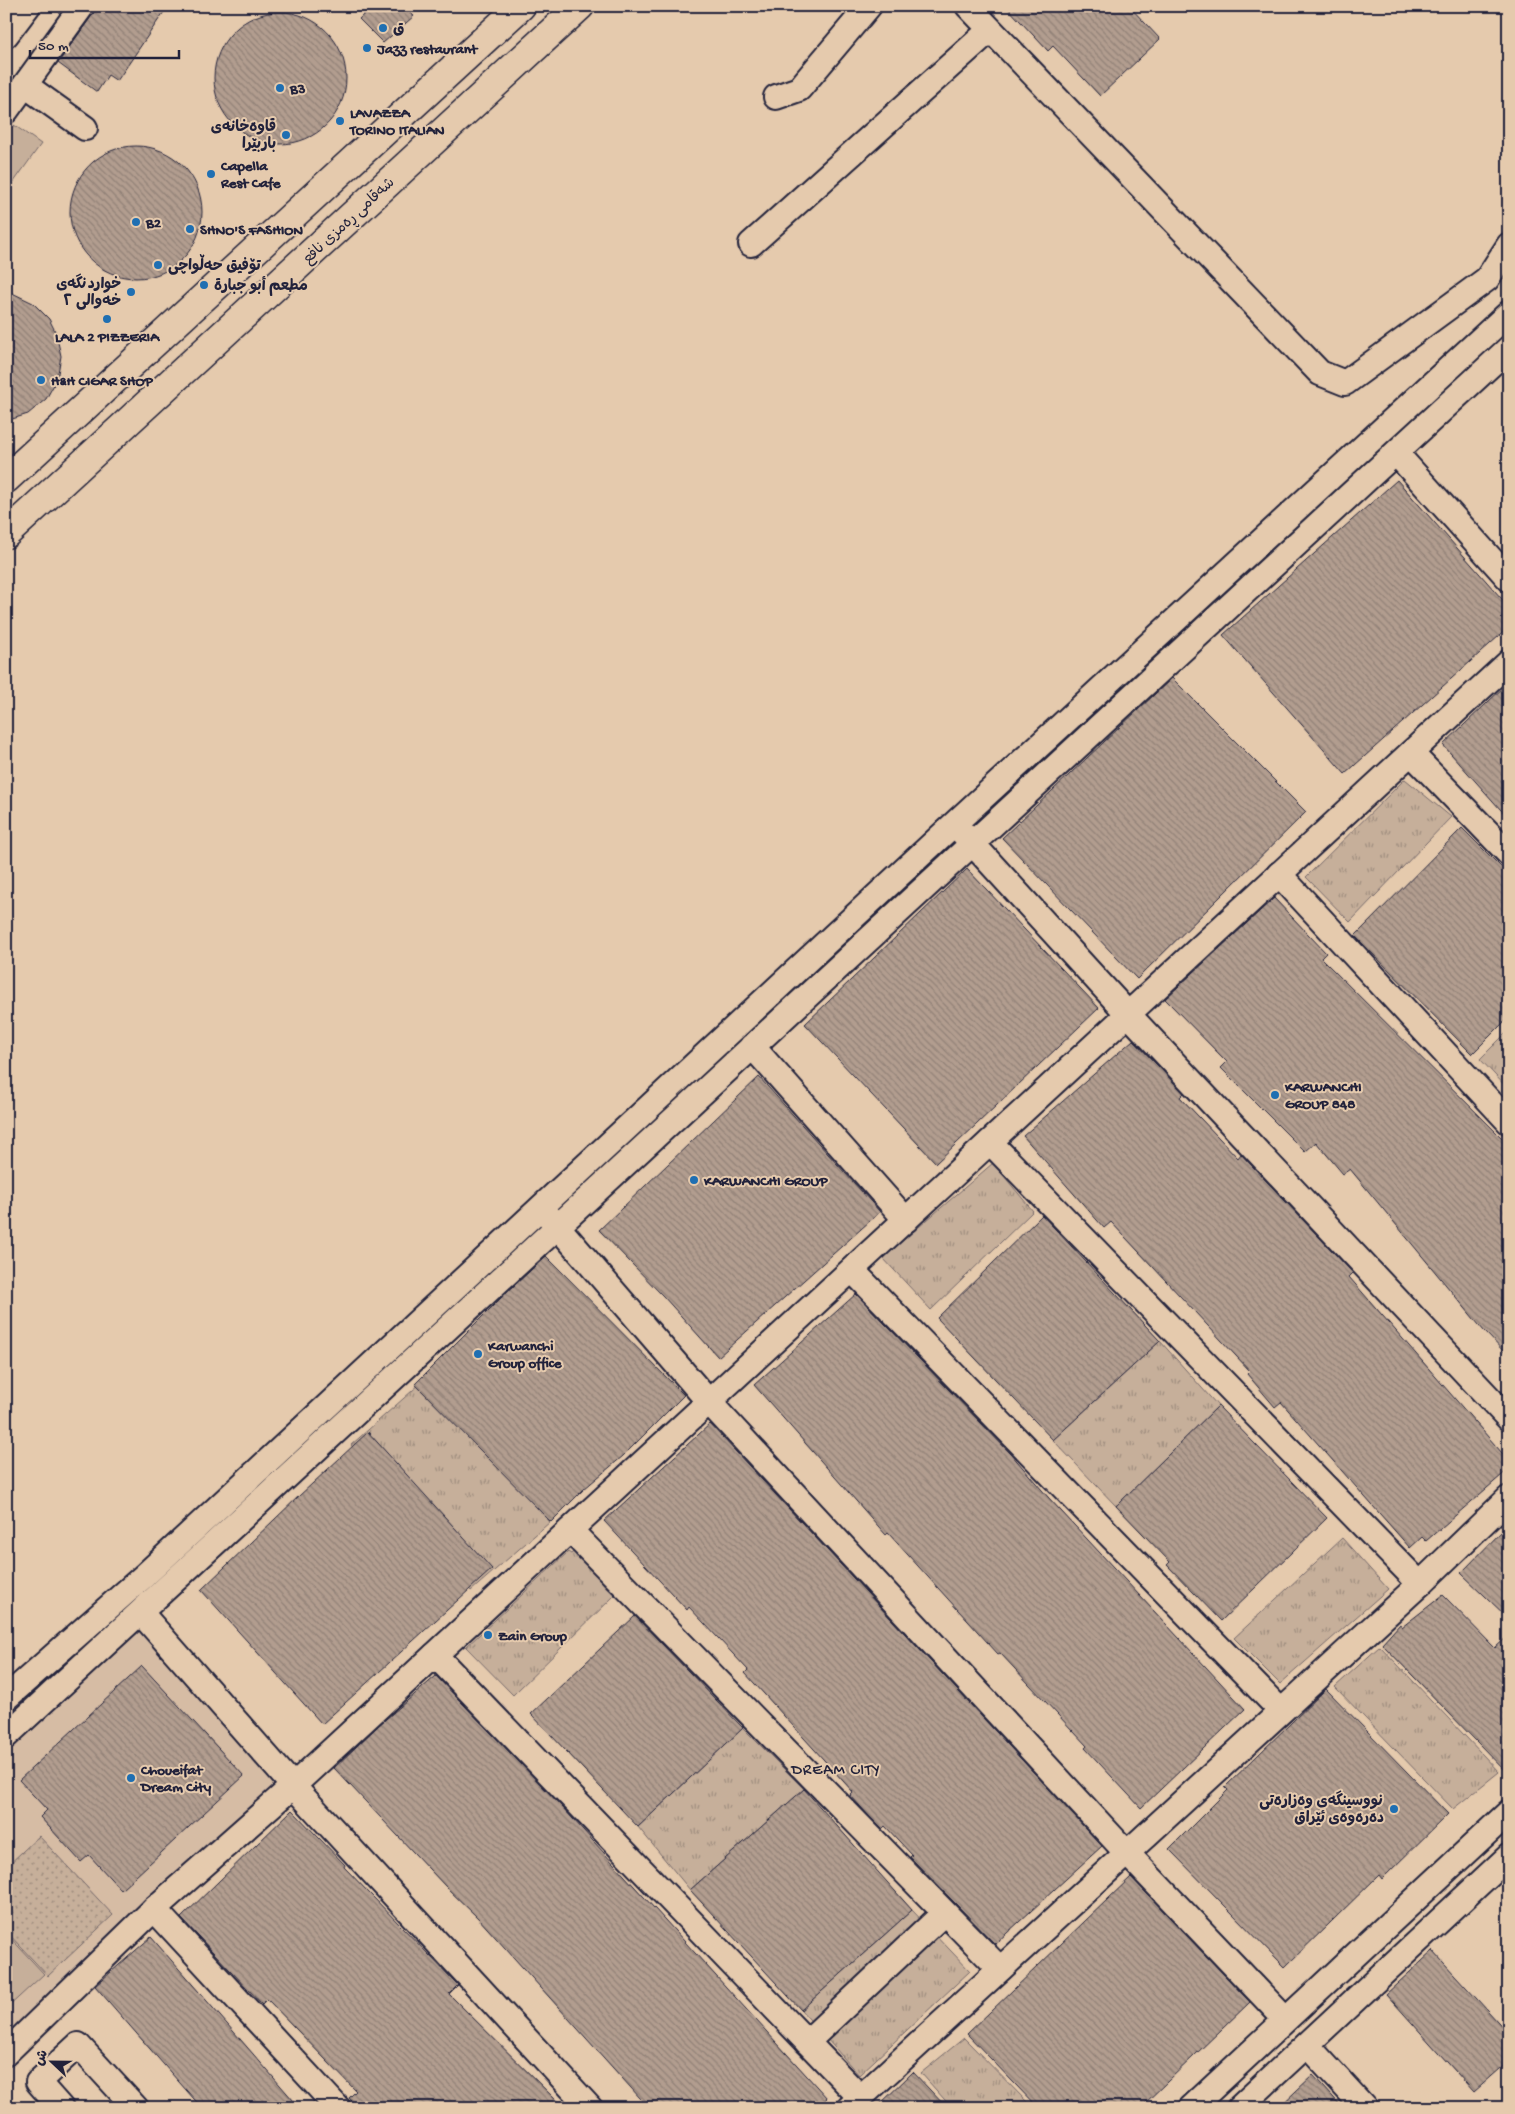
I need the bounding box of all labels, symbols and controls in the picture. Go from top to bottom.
place label: ق [393,21,404,39]
marker: ق [377,22,389,34]
scale bar [30,28,179,60]
text: 50 m [38,38,69,56]
place label: Jazz restaurant [376,41,479,59]
marker: Jazz restaurant [361,42,373,54]
place label: B3 [289,81,306,99]
marker: B3 [274,82,286,94]
place label: LAVAZZA TORINO ITALIAN [349,105,445,140]
marker: LAVAZZA TORINO ITALIAN [334,115,346,127]
place label: قاوەخانەی باربێرا [211,118,276,154]
marker: قاوەخانەی باربێرا [280,129,292,141]
place label: Capella Rest Cafe [220,158,282,193]
marker: Capella Rest Cafe [205,168,217,180]
street label: شەقامی ڕەمزی نافع [300,174,401,270]
place label: B2 [145,215,162,233]
marker: B2 [130,216,142,228]
place label: SHNO'S FASHION [200,222,303,240]
marker: SHNO'S FASHION [184,223,196,235]
place label: تۆفیق ‌حەڵواچی [168,254,261,276]
marker: تۆفیق ‌حەڵواچی [152,259,164,271]
place label: خواردنگەی خەوالی ٢ [56,273,121,311]
place label: مطعم أبو جبارة [214,275,308,296]
marker: مطعم أبو جبارة [198,279,210,291]
marker: خواردنگەی خەوالی ٢ [125,286,137,298]
marker: LALA 2 PIZZERIA [101,313,113,325]
place label: LALA 2 PIZZERIA [55,329,160,347]
place label: H&H CIGAR SHOP [51,373,154,391]
marker: H&H CIGAR SHOP [35,374,47,386]
place label: KARWANCHI GROUP 848 [1284,1079,1362,1114]
marker: KARWANCHI GROUP 848 [1269,1089,1281,1101]
place label: KARWANCHI GROUP [703,1173,828,1191]
marker: KARWANCHI GROUP [688,1174,700,1186]
place label: Karwanchi Group office [487,1338,563,1373]
marker: Karwanchi Group office [472,1348,484,1360]
place label: Zain Group [498,1628,568,1646]
marker: Zain Group [482,1629,494,1641]
place label: Choueifat Dream City [139,1762,212,1797]
district label: DREAM CITY [790,1762,881,1781]
marker: Choueifat Dream City [125,1772,137,1784]
place label: نووسینگەی وەزارەتی دەرەوەی ئێراق [1259,1790,1384,1828]
marker: نووسینگەی وەزارەتی دەرەوەی ئێراق [1388,1803,1400,1815]
north arrow [28,2036,78,2086]
text: ش [31,2048,53,2068]

